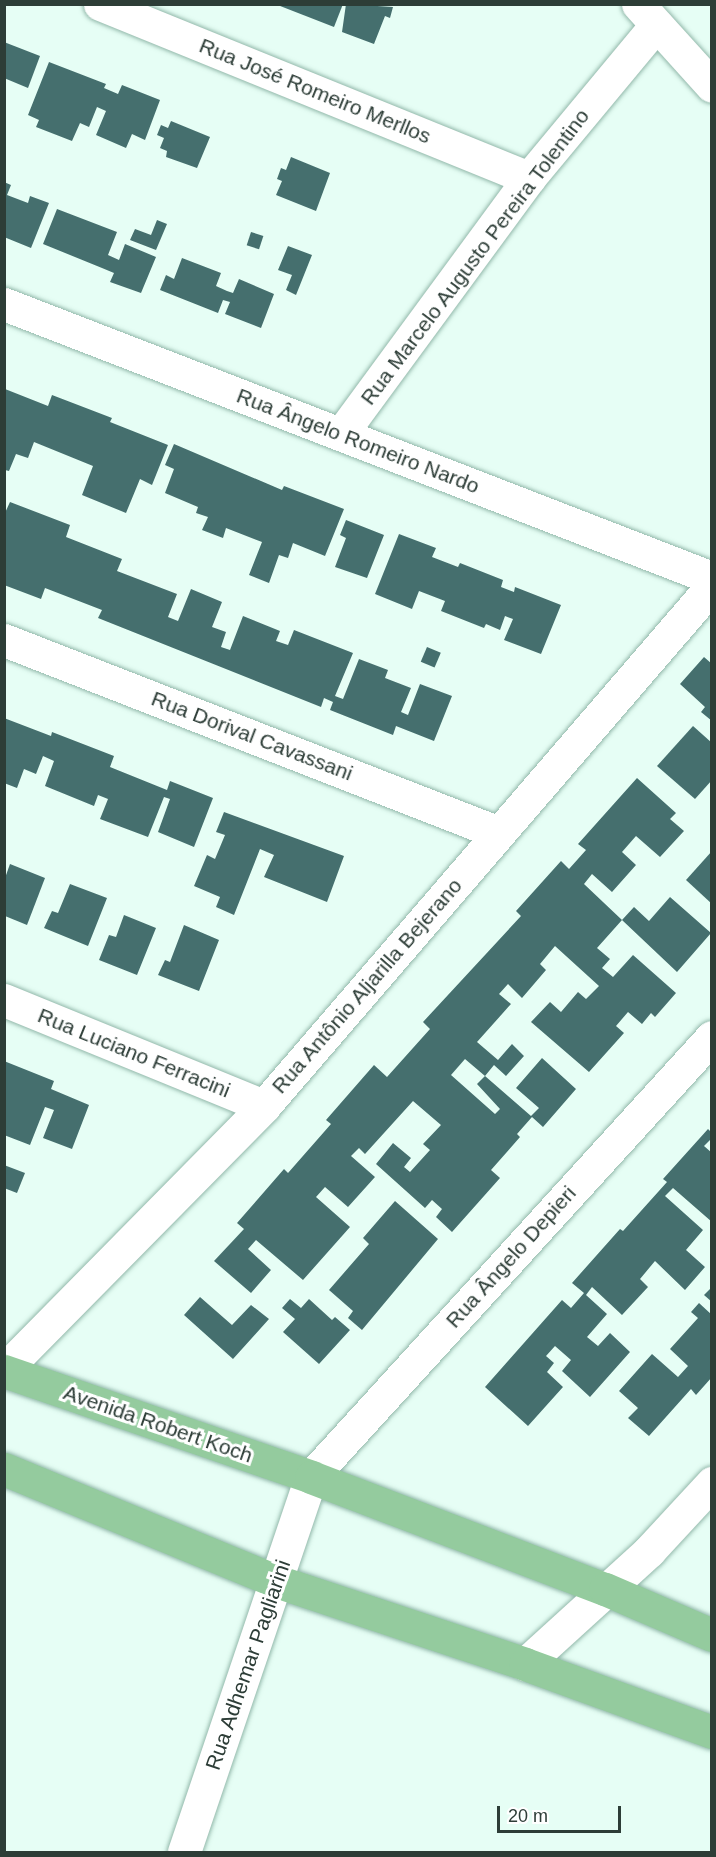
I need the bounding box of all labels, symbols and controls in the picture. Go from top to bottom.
street label: Rua José Romeiro Merllos [196,33,434,149]
street label: Rua Marcelo Augusto Pereira Tolentino [355,104,595,410]
street label: Rua Ângelo Romeiro Nardo [233,383,483,499]
street label: Rua Dorival Cavassani [148,686,356,786]
street label: Rua Antônio Aljarilla Bejerano [266,872,468,1100]
street label: Rua Luciano Ferracini [34,1003,234,1103]
street label: Rua Ângelo Depieri [441,1181,581,1333]
street label: Avenida Robert Koch [60,1380,256,1468]
street label: Rua Adhemar Pagliarini [200,1556,296,1774]
scale bar [500,1794,624,1832]
text: 20 m [508,1806,548,1826]

